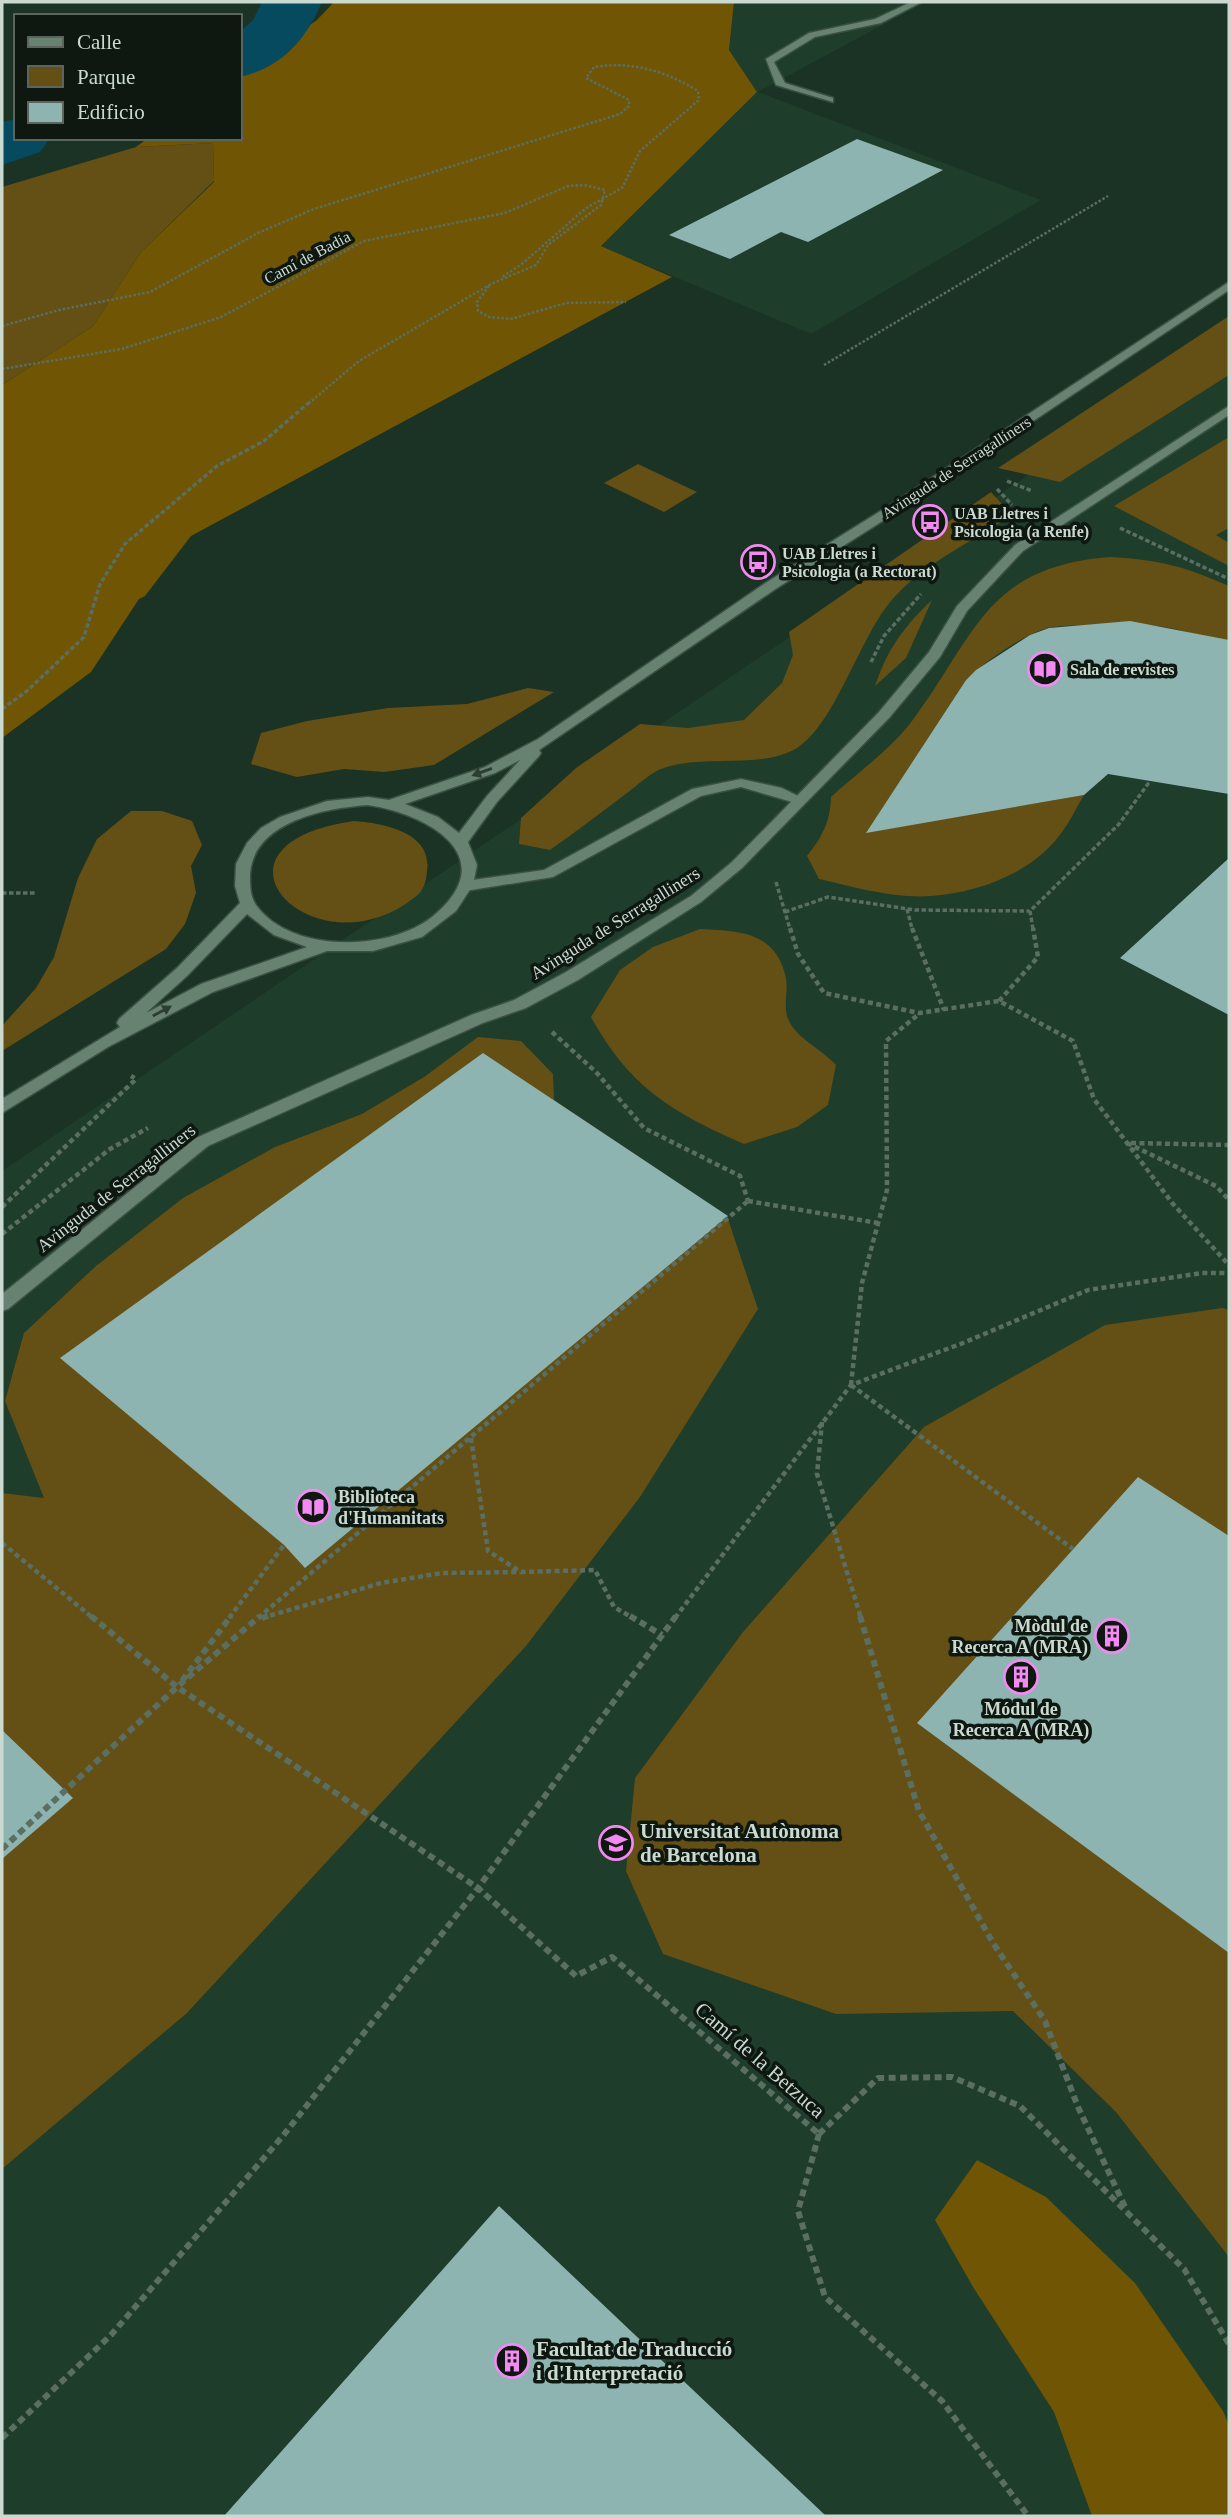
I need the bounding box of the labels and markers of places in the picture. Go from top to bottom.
bus stop icon: UAB Lletres i Psicologia (a Renfe) [911,503,949,541]
place label: UAB Lletres i Psicologia (a Renfe) [954,505,1089,541]
bus stop icon: UAB Lletres i Psicologia (a Rectorat) [739,543,777,581]
place label: UAB Lletres i Psicologia (a Rectorat) [782,545,937,581]
library icon: Sala de revistes [1026,650,1064,688]
place label: Sala de revistes [1070,661,1175,678]
place label: Biblioteca d'Humanitats [338,1487,444,1528]
library icon: Biblioteca d'Humanitats [294,1488,332,1526]
place label: Mòdul de Recerca A (MRA) [951,1616,1088,1658]
building icon: Mòdul de Recerca A (MRA) [1093,1617,1131,1655]
building icon: Módul de Recerca A (MRA) [1002,1658,1040,1696]
place label: Módul de Recerca A (MRA) [953,1699,1089,1741]
place label: Universitat Autònoma de Barcelona [640,1819,839,1867]
school or university icon: Universitat Autònoma de Barcelona [597,1824,635,1862]
place label: Facultat de Traducció i d'Interpretació [536,2337,732,2385]
building icon: Facultat de Traducció i d'Interpretació [493,2342,531,2380]

